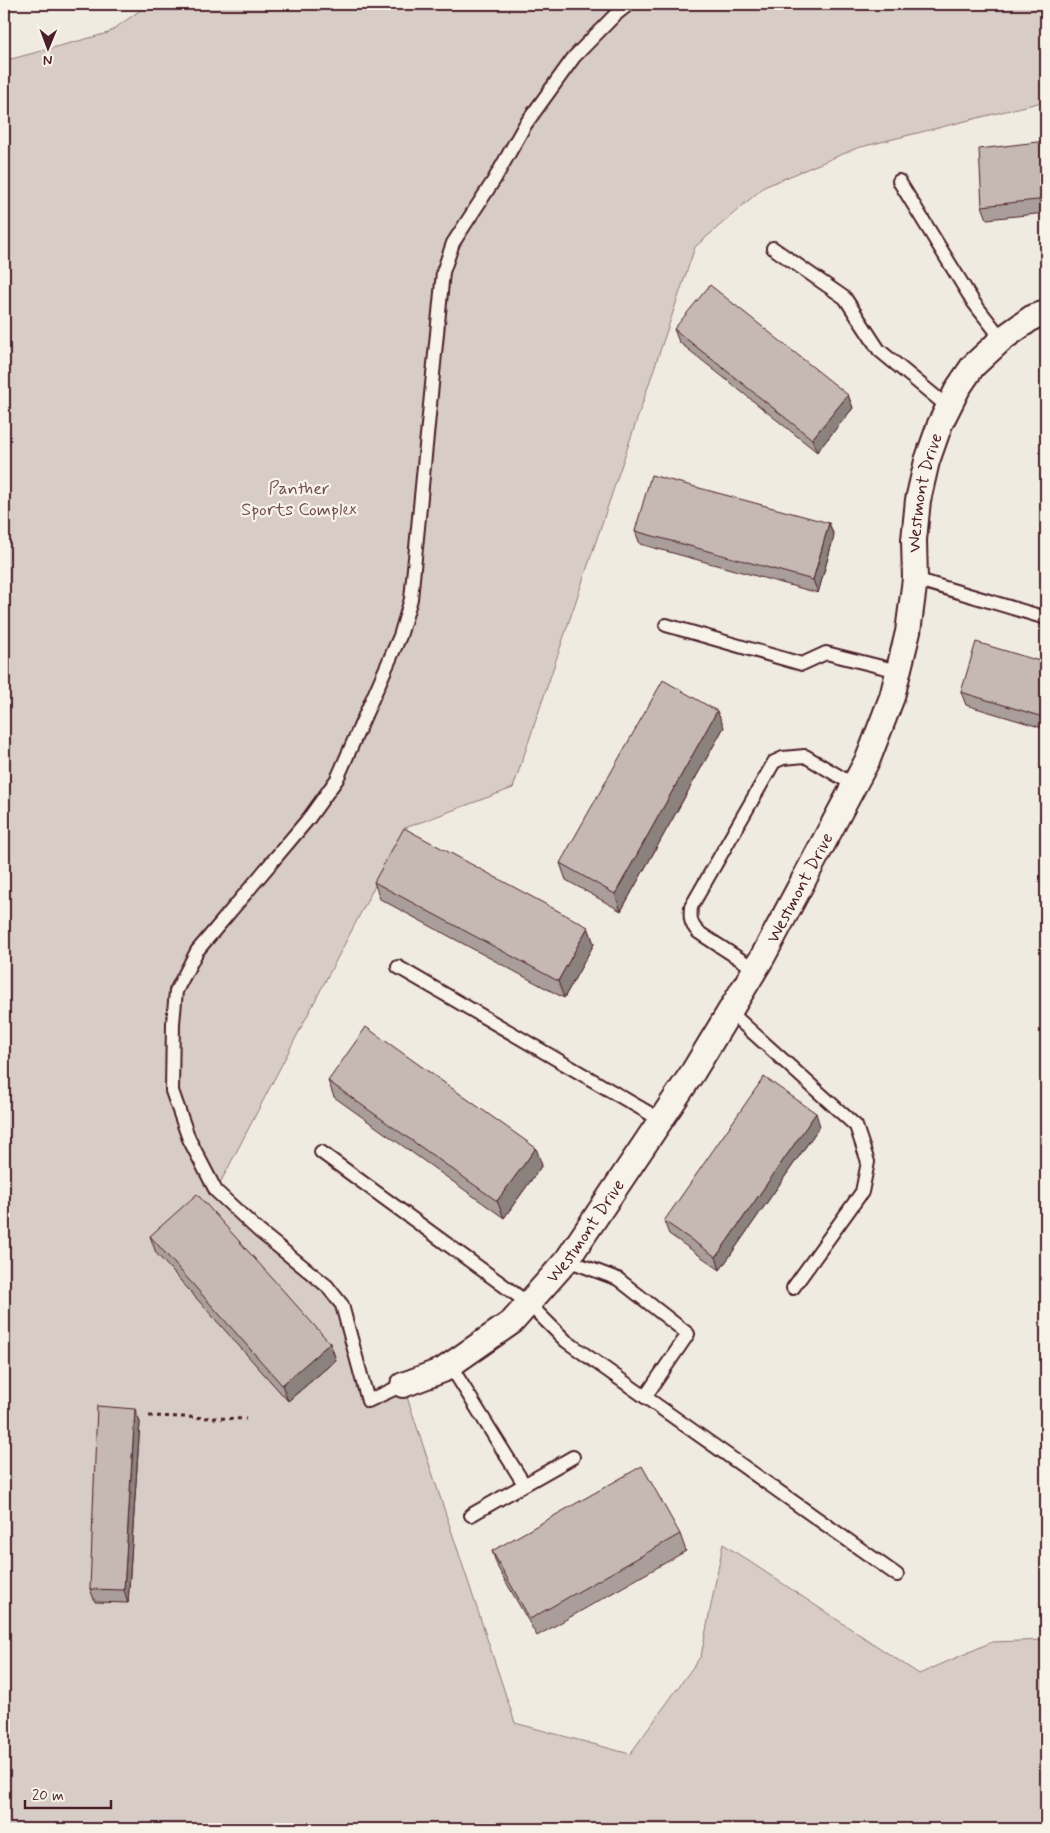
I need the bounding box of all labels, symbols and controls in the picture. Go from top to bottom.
north arrow [22,22,72,72]
text: N [43,51,53,69]
street label: Westmont Drive [903,430,949,553]
park label: Panther Sports Complex [241,477,357,522]
street label: Westmont Drive [761,829,840,947]
street label: Westmont Drive [541,1175,631,1289]
scale bar [25,1778,111,1810]
text: 20 m [32,1786,64,1806]

